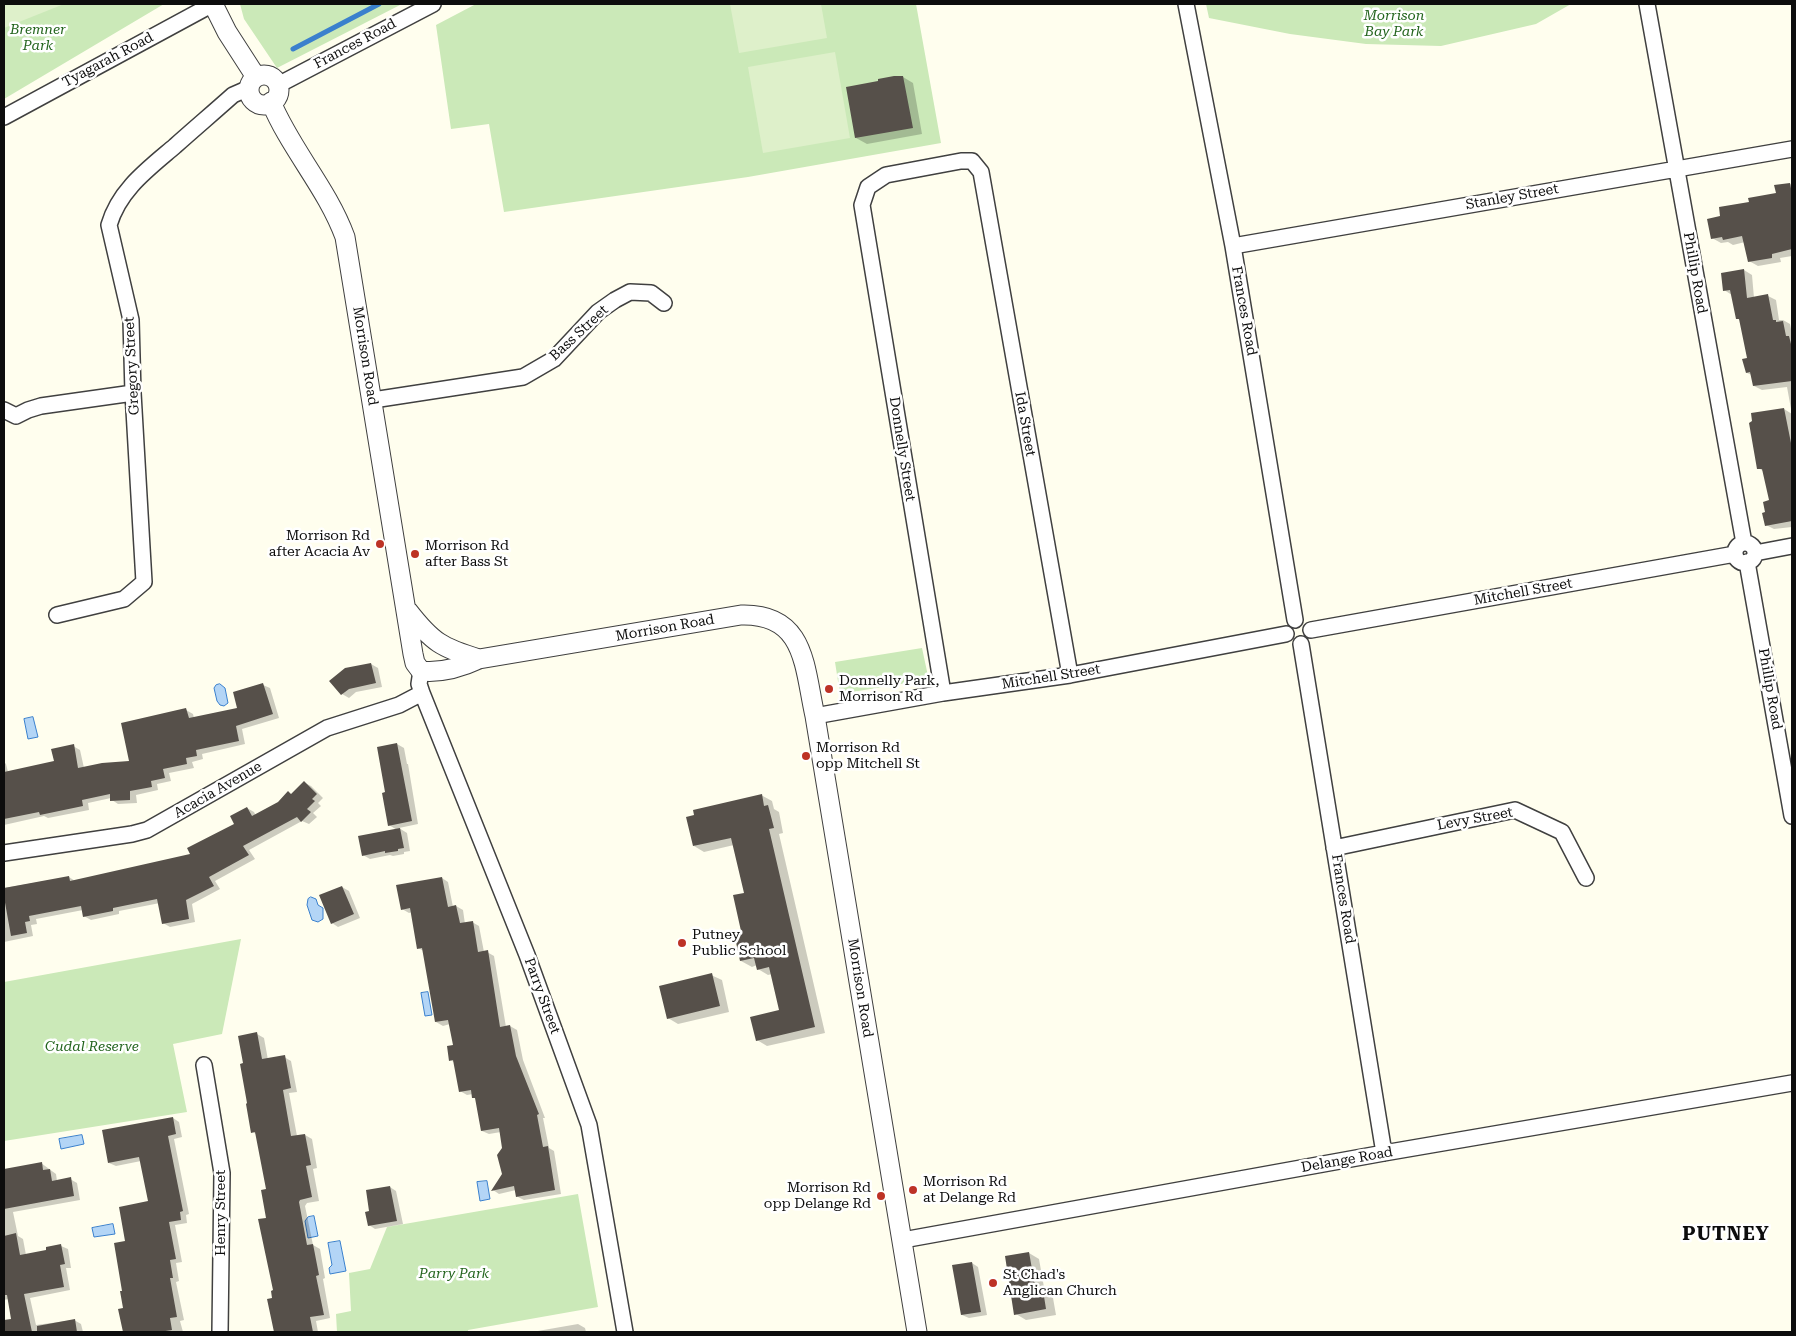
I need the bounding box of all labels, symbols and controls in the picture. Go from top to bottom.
park label: Morrison Bay Park [1364,8,1424,40]
street label: Frances Road [311,15,399,73]
park label: Bremner Park [10,22,66,54]
street label: Tyagarah Road [60,29,156,91]
street label: Stanley Street [1464,181,1560,213]
street label: Phillip Road [1680,231,1710,315]
street label: Frances Road [1228,265,1260,357]
street label: Bass Street [546,302,612,364]
street label: Morrison Road [349,305,381,407]
street label: Gregory Street [121,316,143,416]
street label: Ida Street [1011,390,1039,458]
street label: Donnelly Street [885,395,919,503]
place label: Morrison Rd after Acacia Av [269,528,370,560]
marker: Morrison Rd after Acacia Av [374,538,386,550]
place label: Morrison Rd after Bass St [425,538,509,570]
marker: Morrison Rd after Bass St [409,548,421,560]
street label: Mitchell Street [1472,575,1574,609]
street label: Morrison Road [614,611,716,645]
street label: Phillip Road [1755,647,1785,731]
street label: Mitchell Street [1000,661,1102,693]
place label: Donnelly Park, Morrison Rd [839,673,939,706]
marker: Donnelly Park, Morrison Rd [823,683,835,695]
place label: Morrison Rd opp Mitchell St [816,740,920,772]
marker: Morrison Rd opp Mitchell St [800,750,812,762]
street label: Acacia Avenue [171,758,265,822]
street label: Levy Street [1436,804,1514,834]
street label: Frances Road [1328,853,1358,945]
place label: Putney Public School [692,927,786,960]
marker: Putney Public School [676,937,688,949]
street label: Morrison Road [844,937,876,1039]
street label: Parry Street [520,956,564,1036]
park label: Cudal Reserve [45,1039,139,1055]
street label: Delange Road [1300,1144,1394,1176]
street label: Henry Street [213,1170,229,1256]
place label: Morrison Rd at Delange Rd [923,1174,1016,1206]
place label: Morrison Rd opp Delange Rd [764,1180,871,1212]
marker: Morrison Rd at Delange Rd [907,1184,919,1196]
marker: Morrison Rd opp Delange Rd [875,1190,887,1202]
district label: PUTNEY [1682,1223,1770,1245]
park label: Parry Park [419,1266,489,1282]
place label: St Chad's Anglican Church [1003,1267,1117,1300]
marker: St Chad's Anglican Church [987,1277,999,1289]

